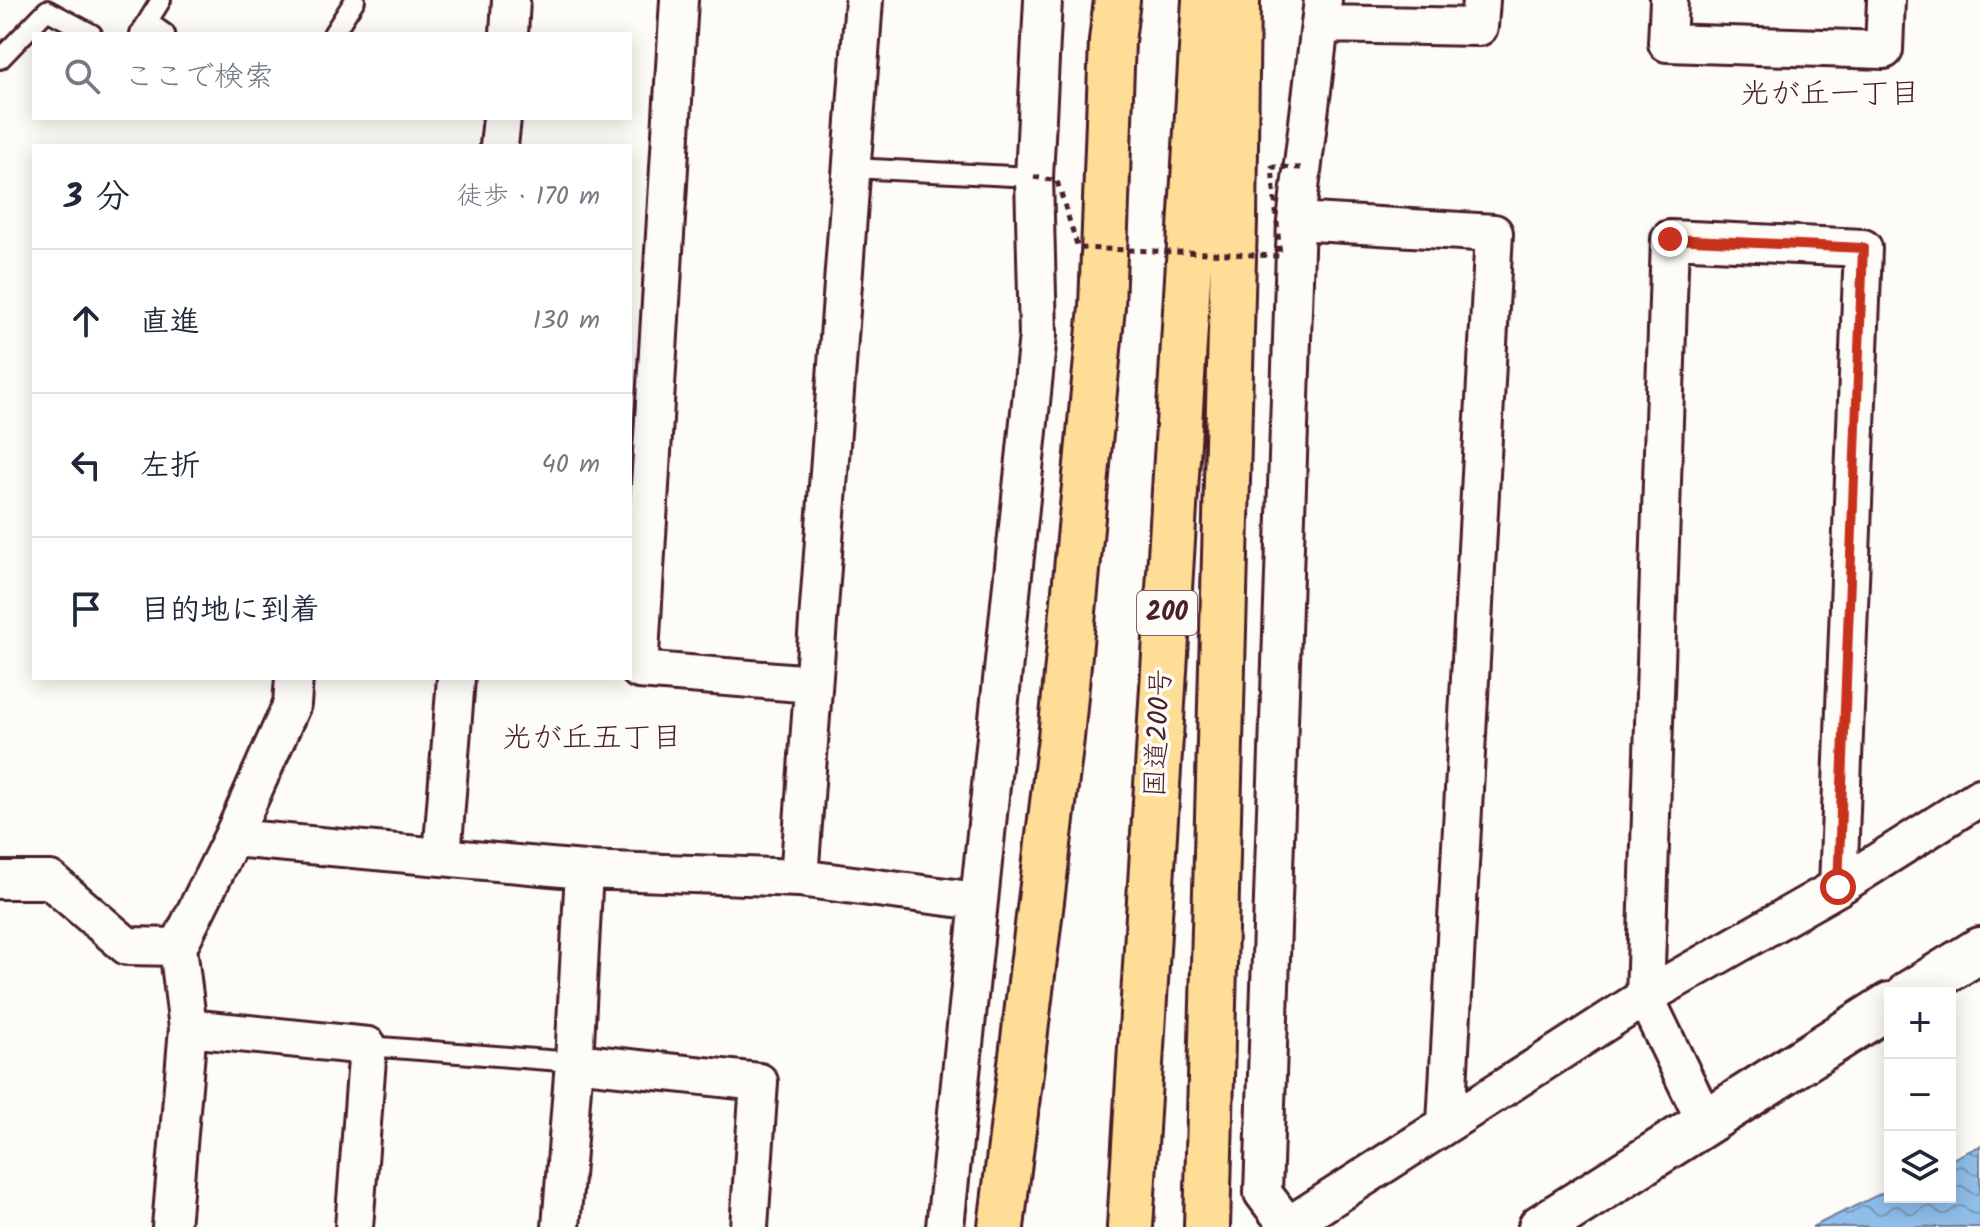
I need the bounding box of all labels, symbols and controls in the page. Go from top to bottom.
search box [32,32,632,120]
icon: search [60,54,104,98]
text: ここで検索 [124,54,274,102]
district label: 光が丘一丁目 [1740,71,1920,119]
text: 3 分 [64,171,130,225]
text: 徒歩 · 170 m [457,176,600,218]
route end [1652,221,1688,257]
icon: ahead [64,299,108,343]
text: 直進 [140,299,200,347]
text: 130 m [533,300,600,342]
icon: left [64,443,108,487]
text: 左折 [140,443,200,491]
text: 40 m [542,444,600,486]
icon: arrive [64,587,108,631]
text: 目的地に到着 [140,587,320,635]
road number: 200 [1137,591,1197,635]
street label: 国道200号 [1133,668,1185,798]
district label: 光が丘五丁目 [502,715,682,763]
route start [1820,869,1856,905]
map controls [1884,987,1956,1203]
button: + [1884,987,1956,1059]
button: − [1884,1059,1956,1131]
button: layers [1884,1131,1956,1203]

